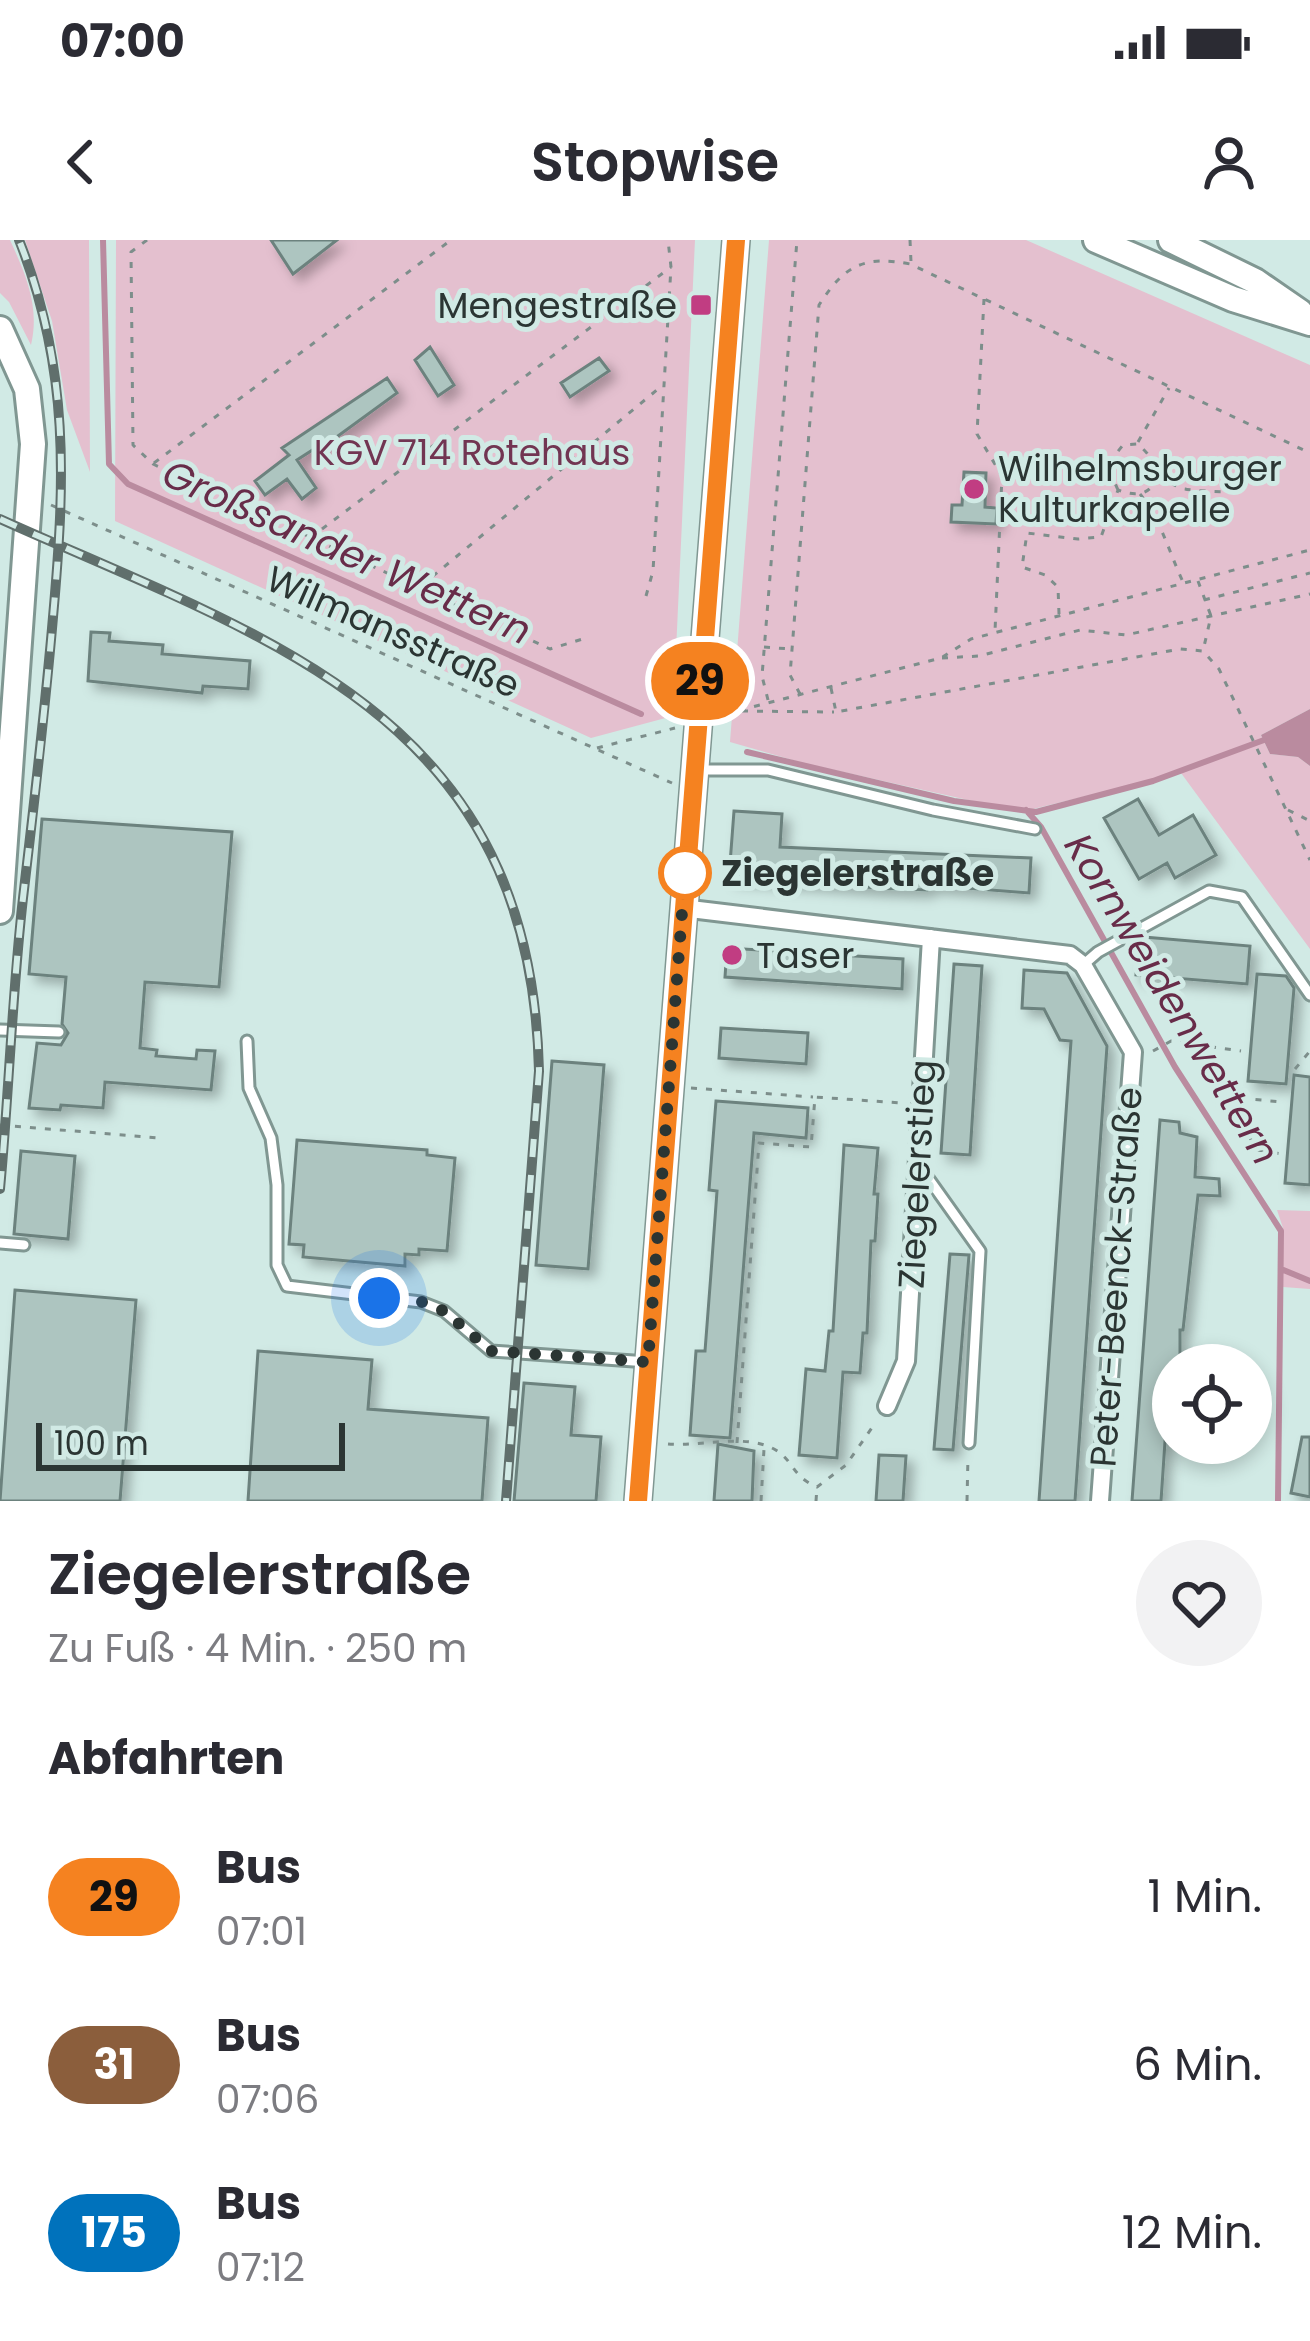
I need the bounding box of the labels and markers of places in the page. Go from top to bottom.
place label: Mengestraße [437,280,677,331]
marker: Mengestraße [688,292,714,318]
place label: Wilhelmsburger Kulturkapelle [998,443,1282,535]
marker: Wilhelmsburger Kulturkapelle [961,476,987,502]
marker: Ziegelerstraße [660,848,710,898]
place label: Ziegelerstraße [721,848,994,899]
place label: Taser [756,930,854,981]
marker: Taser [719,942,745,968]

